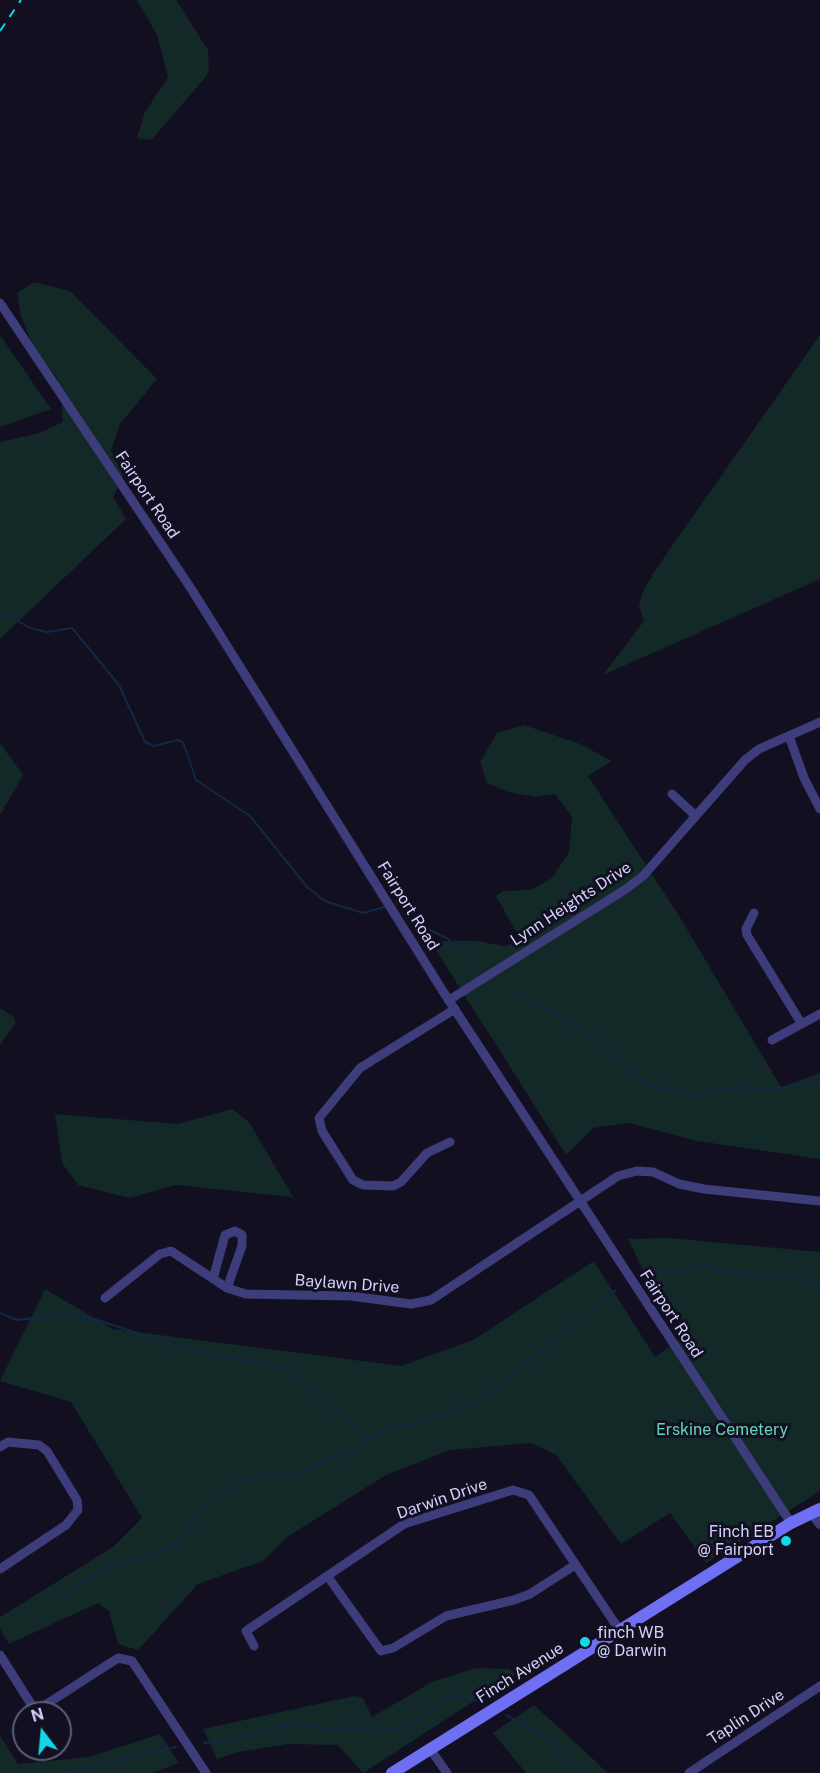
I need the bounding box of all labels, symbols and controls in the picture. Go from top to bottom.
street label: Fairport Road [111,448,183,542]
street label: Fairport Road [373,858,443,954]
street label: Lynn Heights Drive [507,858,635,950]
street label: Fairport Road [635,1266,707,1362]
street label: Baylawn Drive [294,1271,400,1297]
park label: Erskine Cemetery [656,1420,788,1440]
street label: Darwin Drive [394,1475,490,1523]
place label: Finch EB @ Fairport [697,1522,774,1560]
marker: Finch EB @ Fairport [779,1534,793,1548]
place label: finch WB @ Darwin [597,1623,666,1661]
marker: finch WB @ Darwin [578,1635,592,1649]
street label: Finch Avenue [473,1639,567,1707]
street label: Taplin Drive [704,1685,788,1749]
north arrow [12,1701,72,1761]
text: N [29,1704,46,1726]

